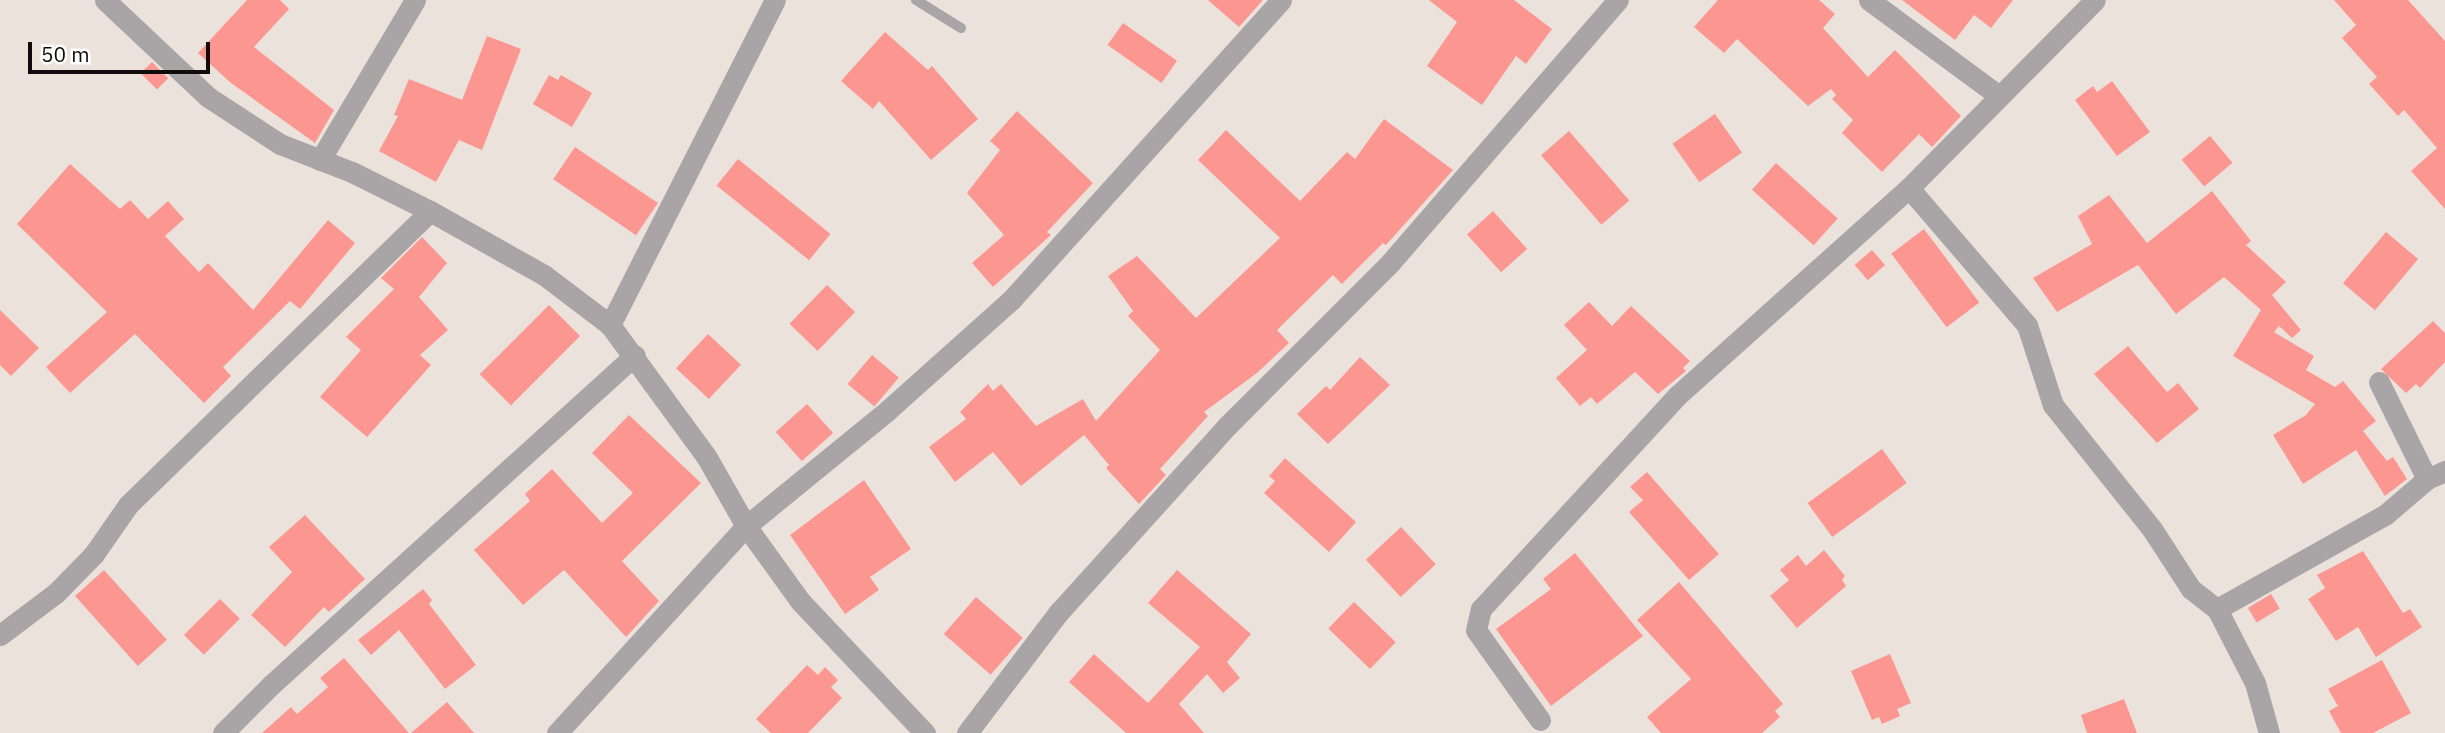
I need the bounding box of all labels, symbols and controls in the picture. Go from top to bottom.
scale bar [32,28,214,72]
text: 50 m [41,40,90,68]

